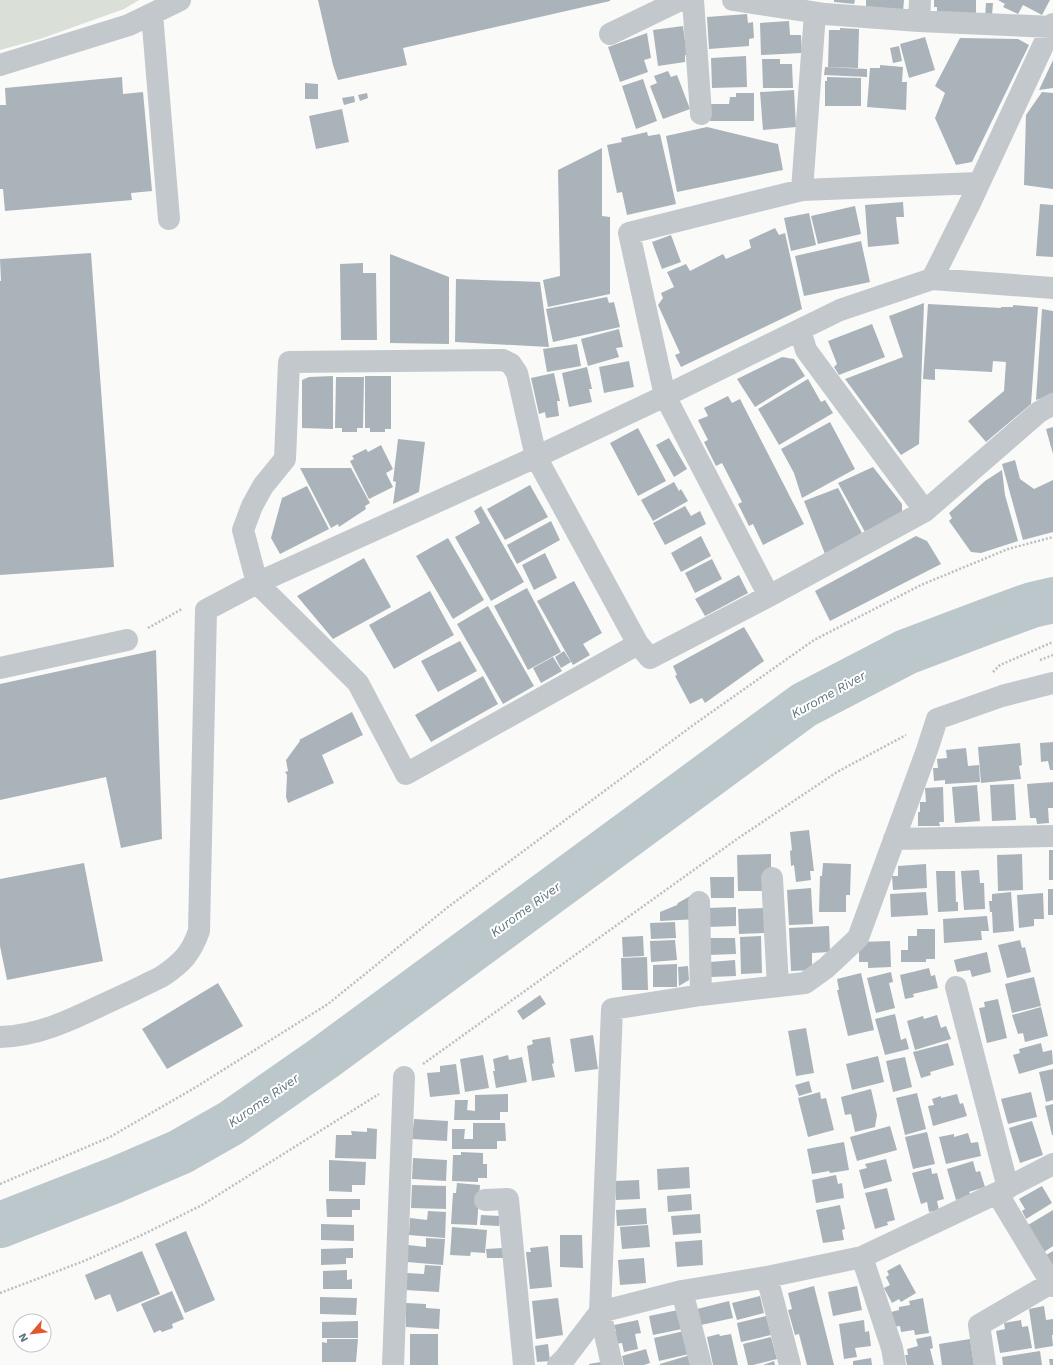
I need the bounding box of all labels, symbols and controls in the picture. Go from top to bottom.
water label: Kurome River [788,667,869,721]
water label: Kurome River [487,878,564,940]
water label: Kurome River [225,1070,302,1130]
north arrow [12,1313,52,1353]
text: N [16,1331,31,1344]

